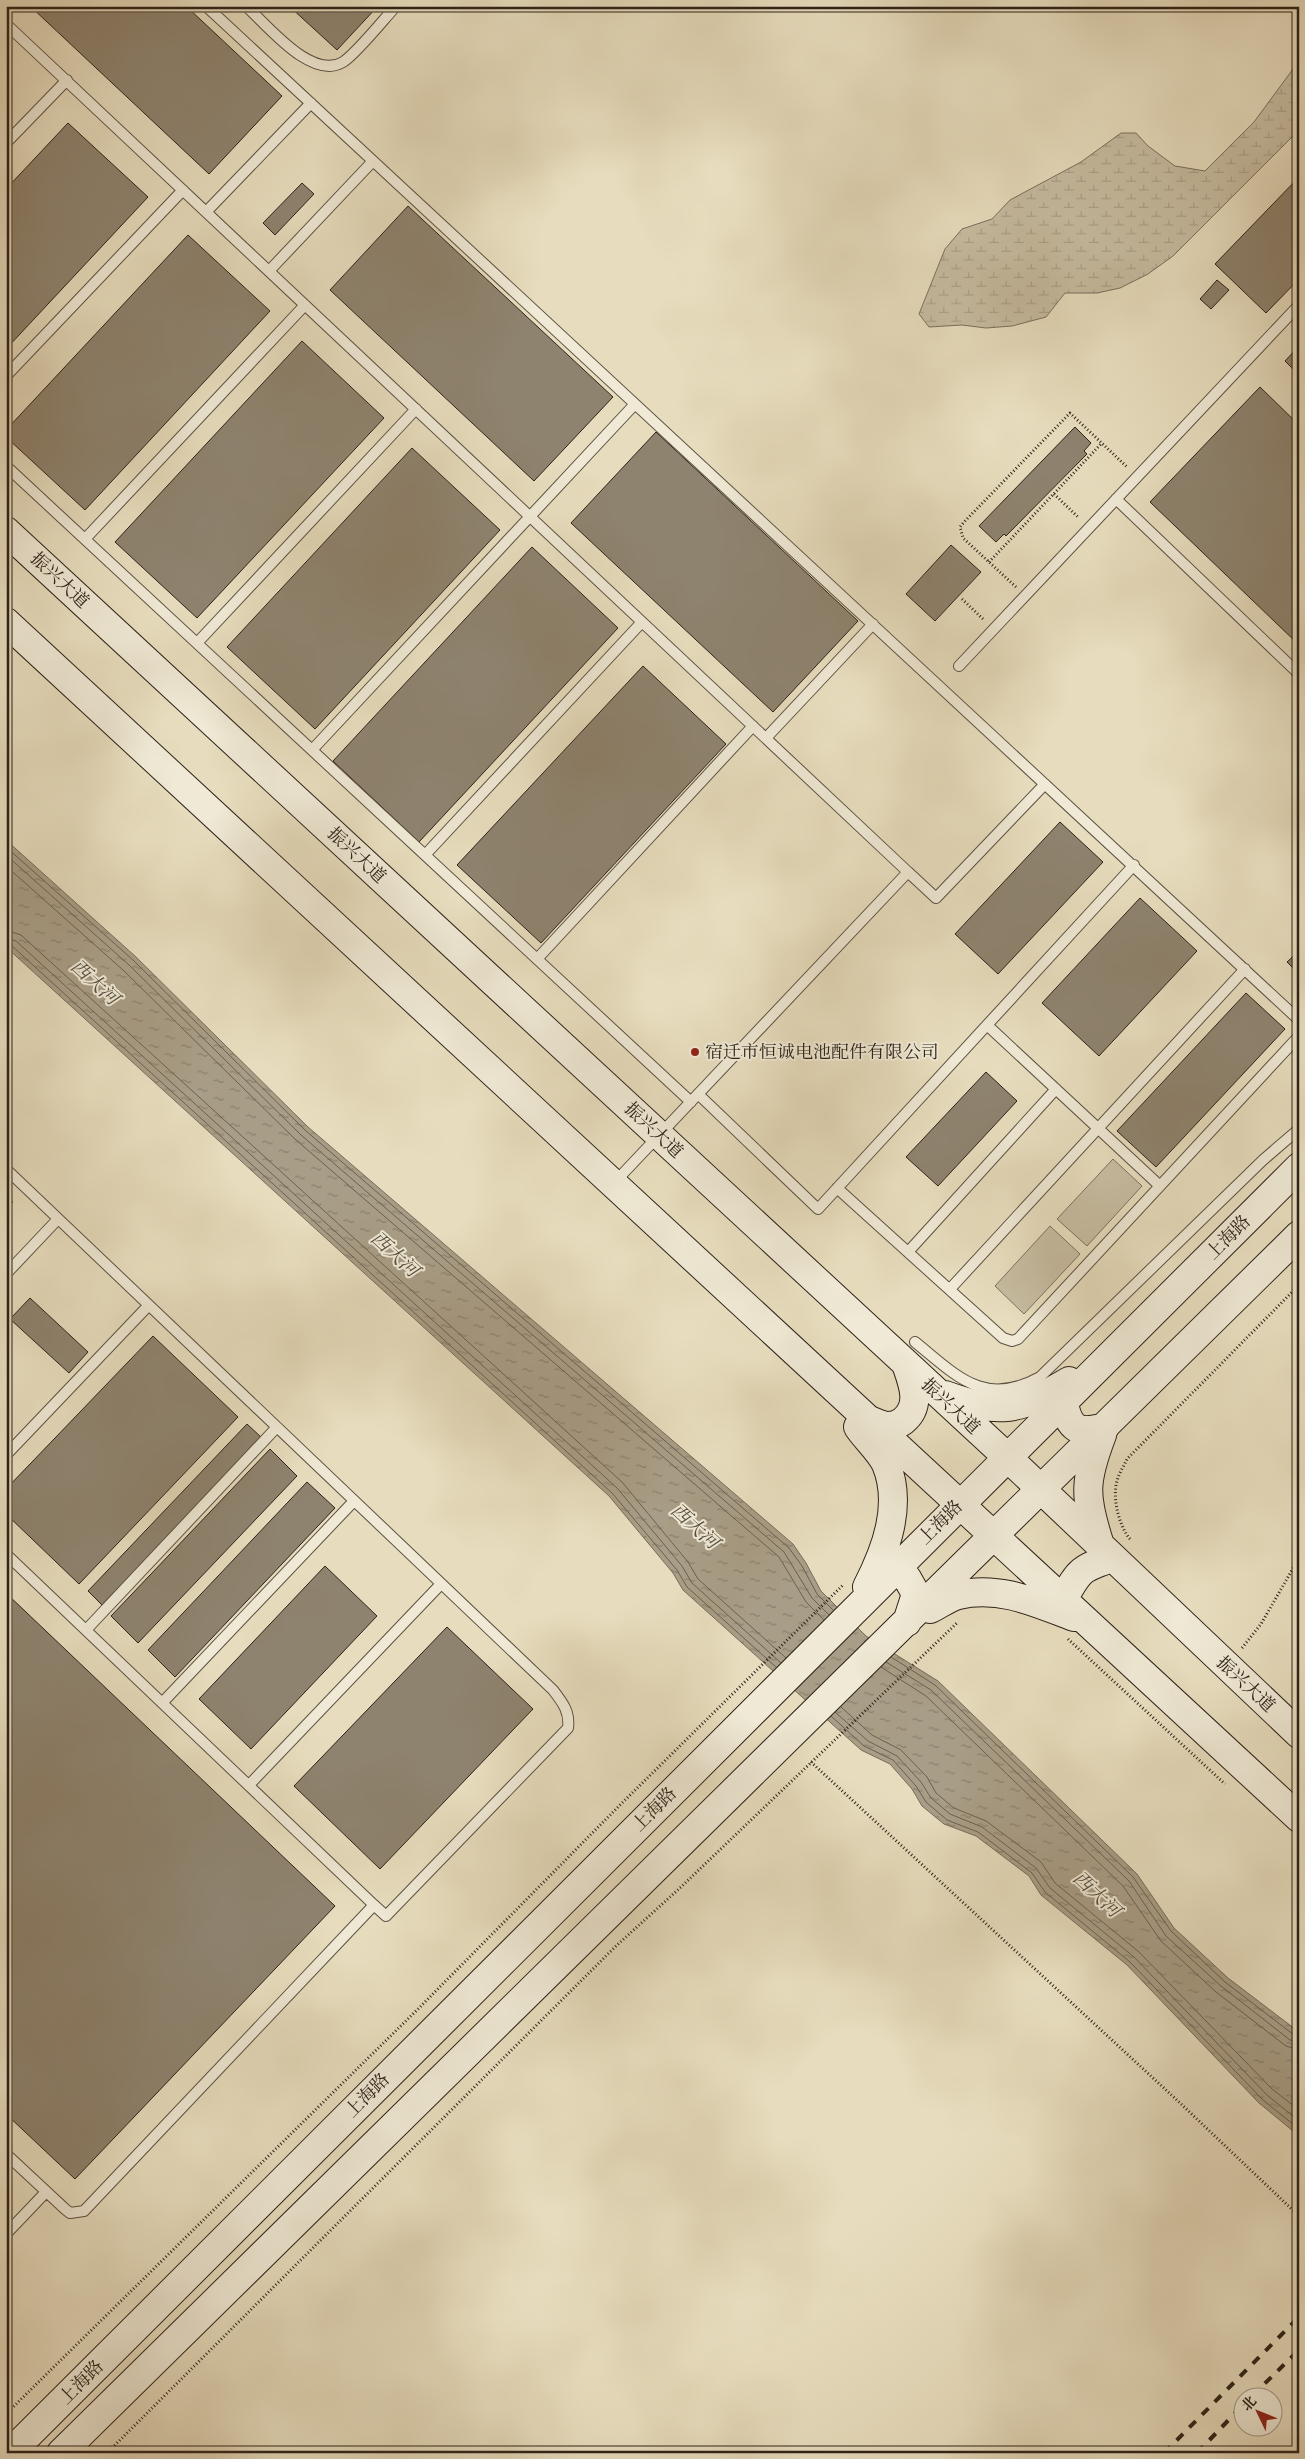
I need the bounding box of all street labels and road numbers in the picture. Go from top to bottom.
street label: 振兴大道 [26,547,94,613]
street label: 振兴大道 [323,822,391,888]
street label: 振兴大道 [620,1097,688,1163]
street label: 上海路 [1201,1210,1255,1264]
street label: 振兴大道 [917,1373,985,1439]
street label: 上海路 [913,1495,967,1549]
street label: 振兴大道 [1212,1651,1280,1717]
street label: 上海路 [627,1782,681,1836]
street label: 上海路 [340,2068,394,2122]
street label: 上海路 [54,2355,108,2409]

